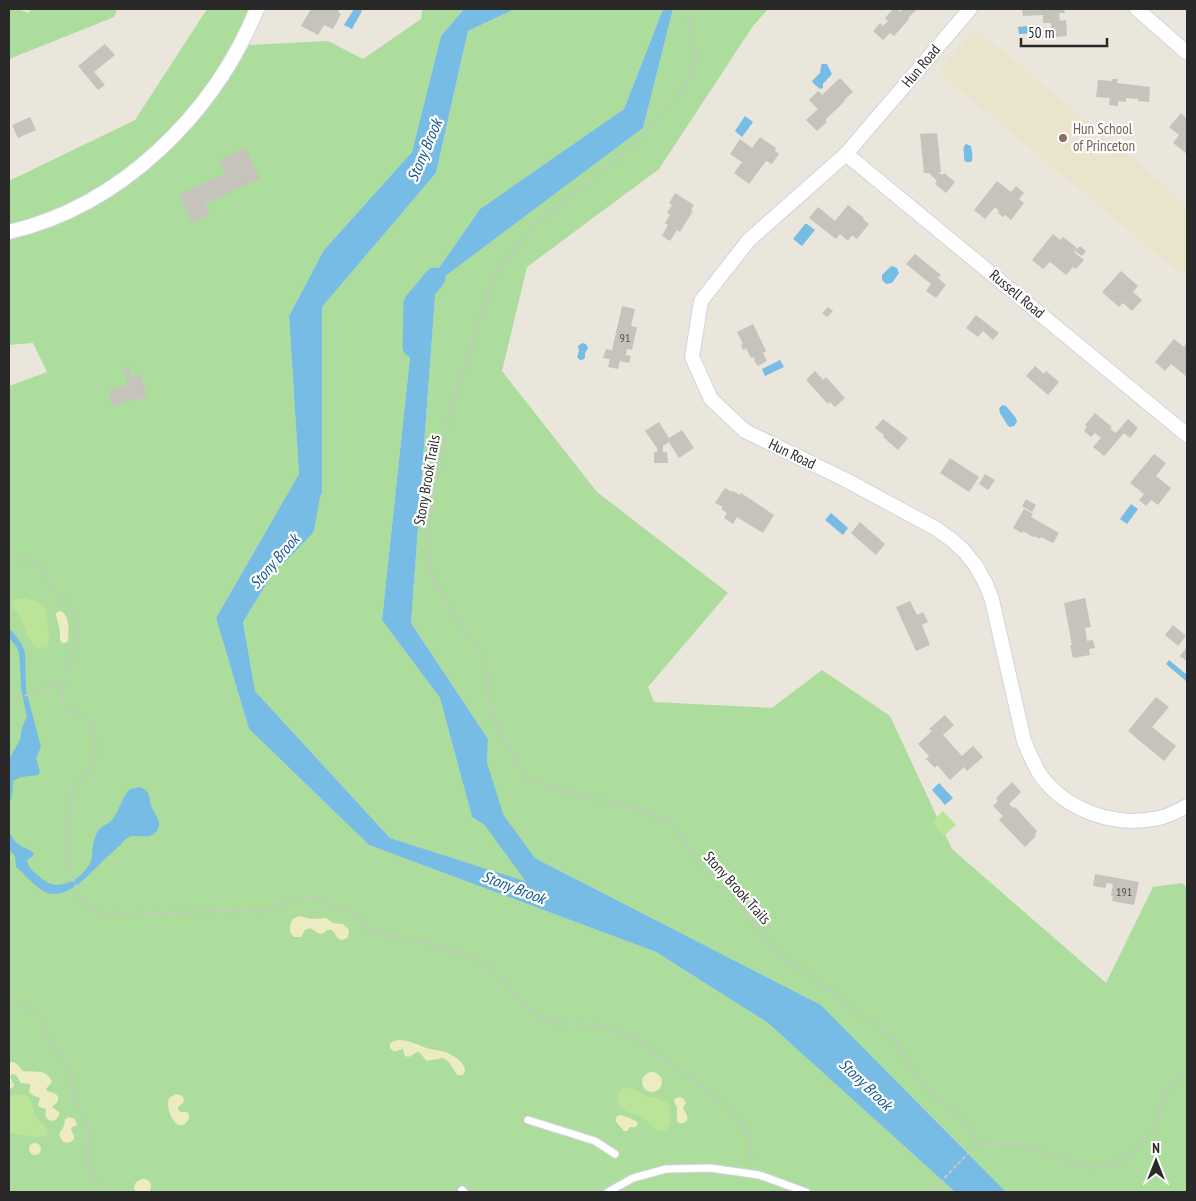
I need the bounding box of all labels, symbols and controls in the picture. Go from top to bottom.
scale bar [1021,15,1107,47]
text: 50 m [1028,23,1054,42]
street label: Hun Road [897,40,944,91]
water label: Stony Brook [402,114,447,184]
place label: Hun School of Princeton [1073,119,1135,155]
marker: Hun School of Princeton [1057,132,1069,144]
street label: Russell Road [986,265,1049,322]
house number: 91 [620,330,630,345]
street label: Stony Brook Trails [409,433,444,527]
street label: Hun Road [766,434,819,473]
water label: Stony Brook [245,528,304,592]
street label: Stony Brook Trails [700,847,775,928]
water label: Stony Brook [480,866,550,909]
house number: 191 [1116,884,1132,899]
water label: Stony Brook [835,1054,898,1115]
north arrow [1131,1136,1181,1186]
text: N [1152,1139,1160,1157]

